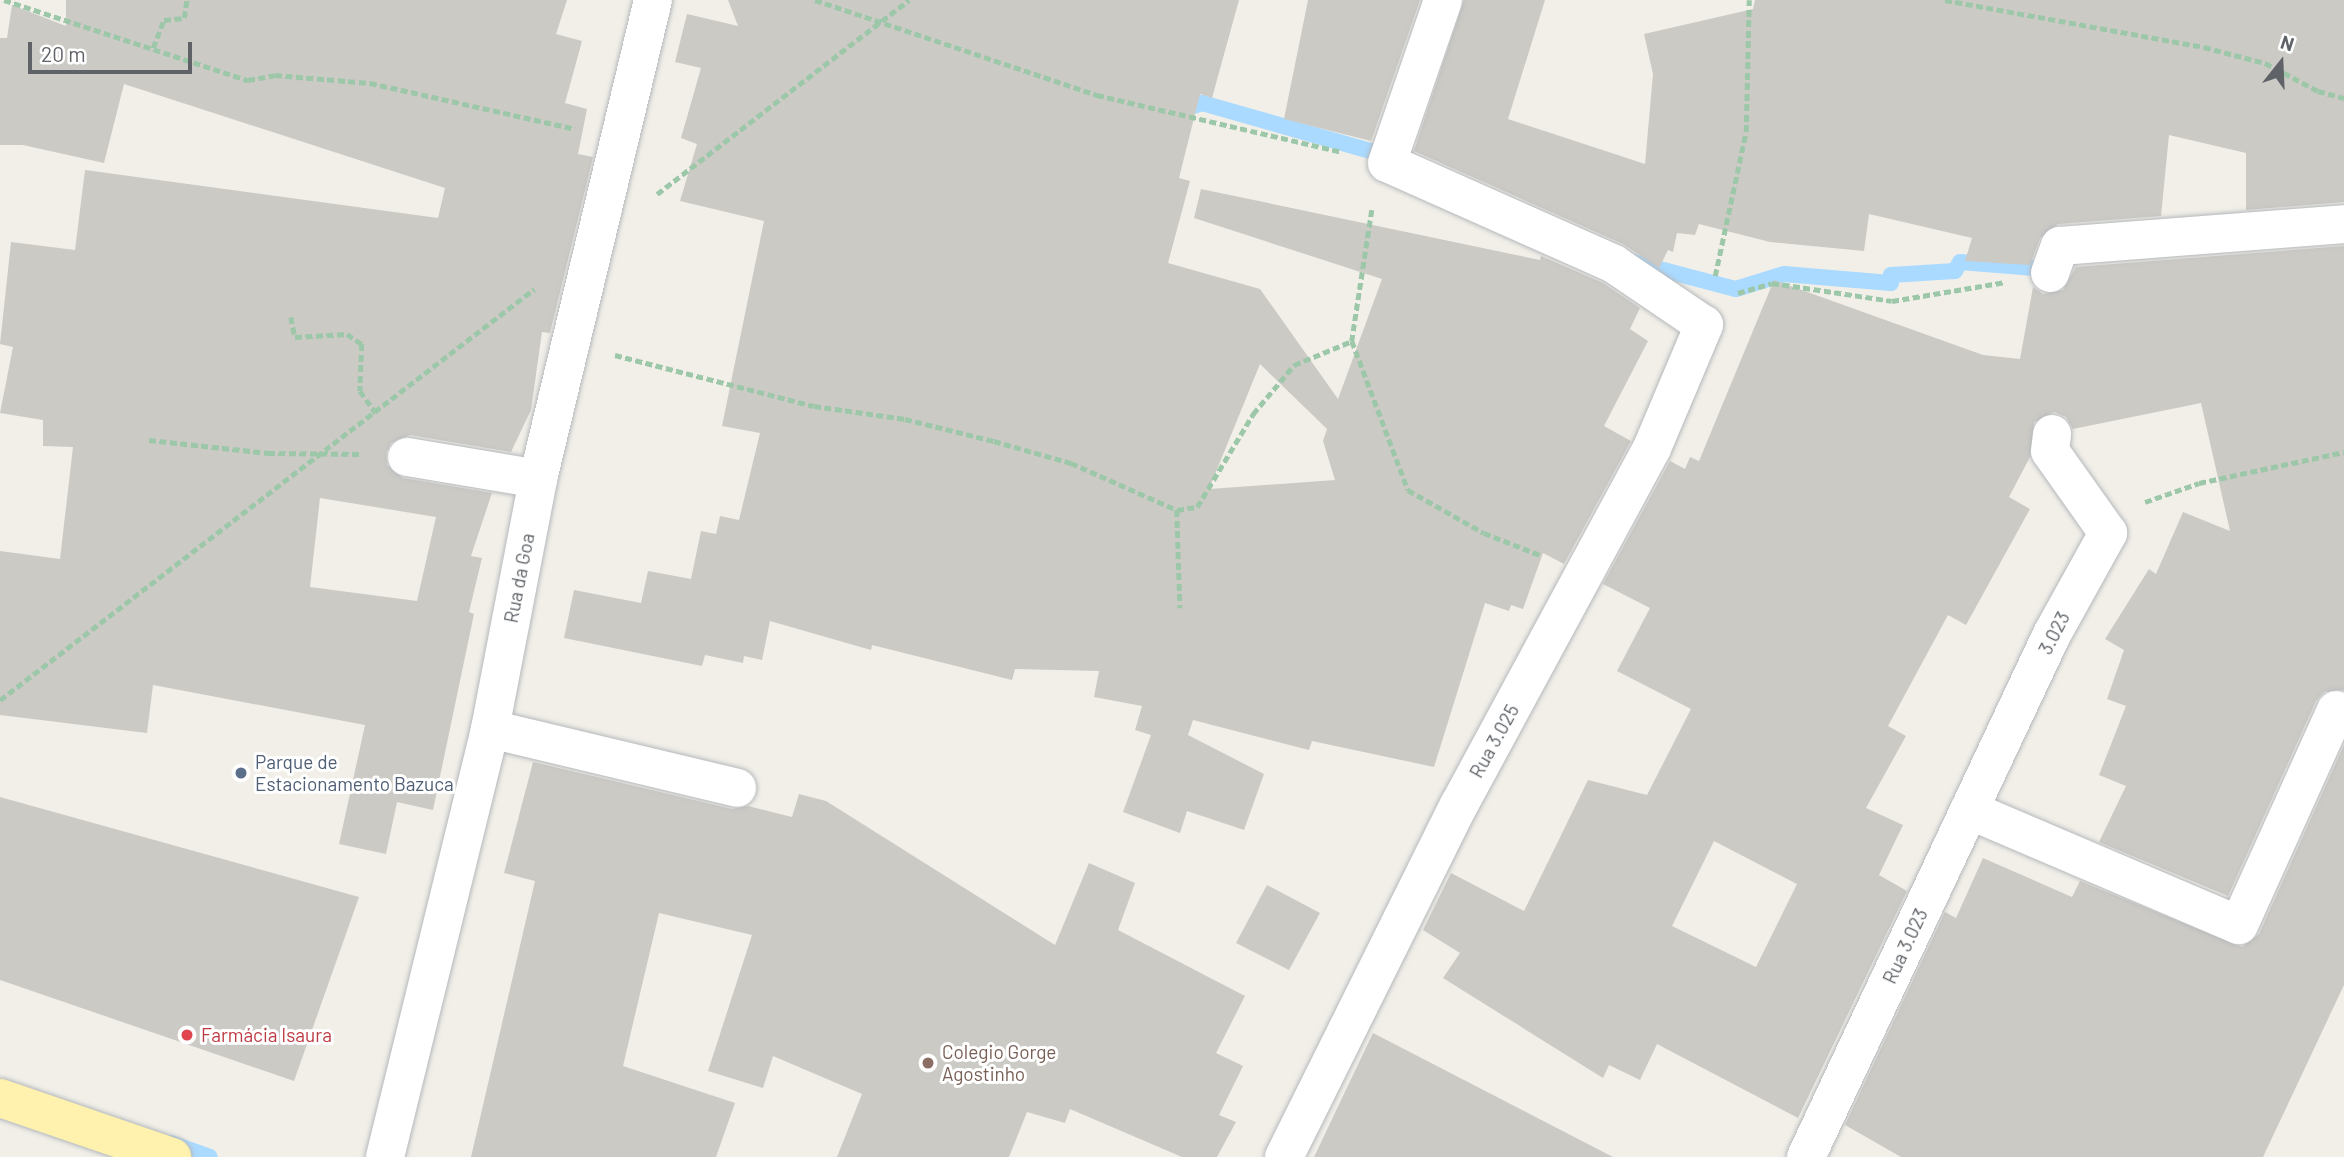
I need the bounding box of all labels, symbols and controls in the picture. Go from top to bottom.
scale bar [32,28,196,72]
north arrow [2246,28,2316,98]
text: N [2278,30,2297,55]
text: 20 m [41,41,86,66]
street label: Rua da Goa [499,531,539,625]
street label: 3.023 [2034,608,2074,658]
street label: Rua 3.025 [1465,700,1523,782]
place label: Parque de Estacionamento Bazuca [255,751,454,795]
marker: Parque de Estacionamento Bazuca [233,765,249,781]
street label: Rua 3.023 [1878,905,1932,987]
place label: Farmácia Isaura [201,1024,332,1046]
marker: Farmácia Isaura [179,1027,195,1043]
place label: Colegio Gorge Agostinho [942,1041,1056,1085]
marker: Colegio Gorge Agostinho [920,1055,936,1071]

